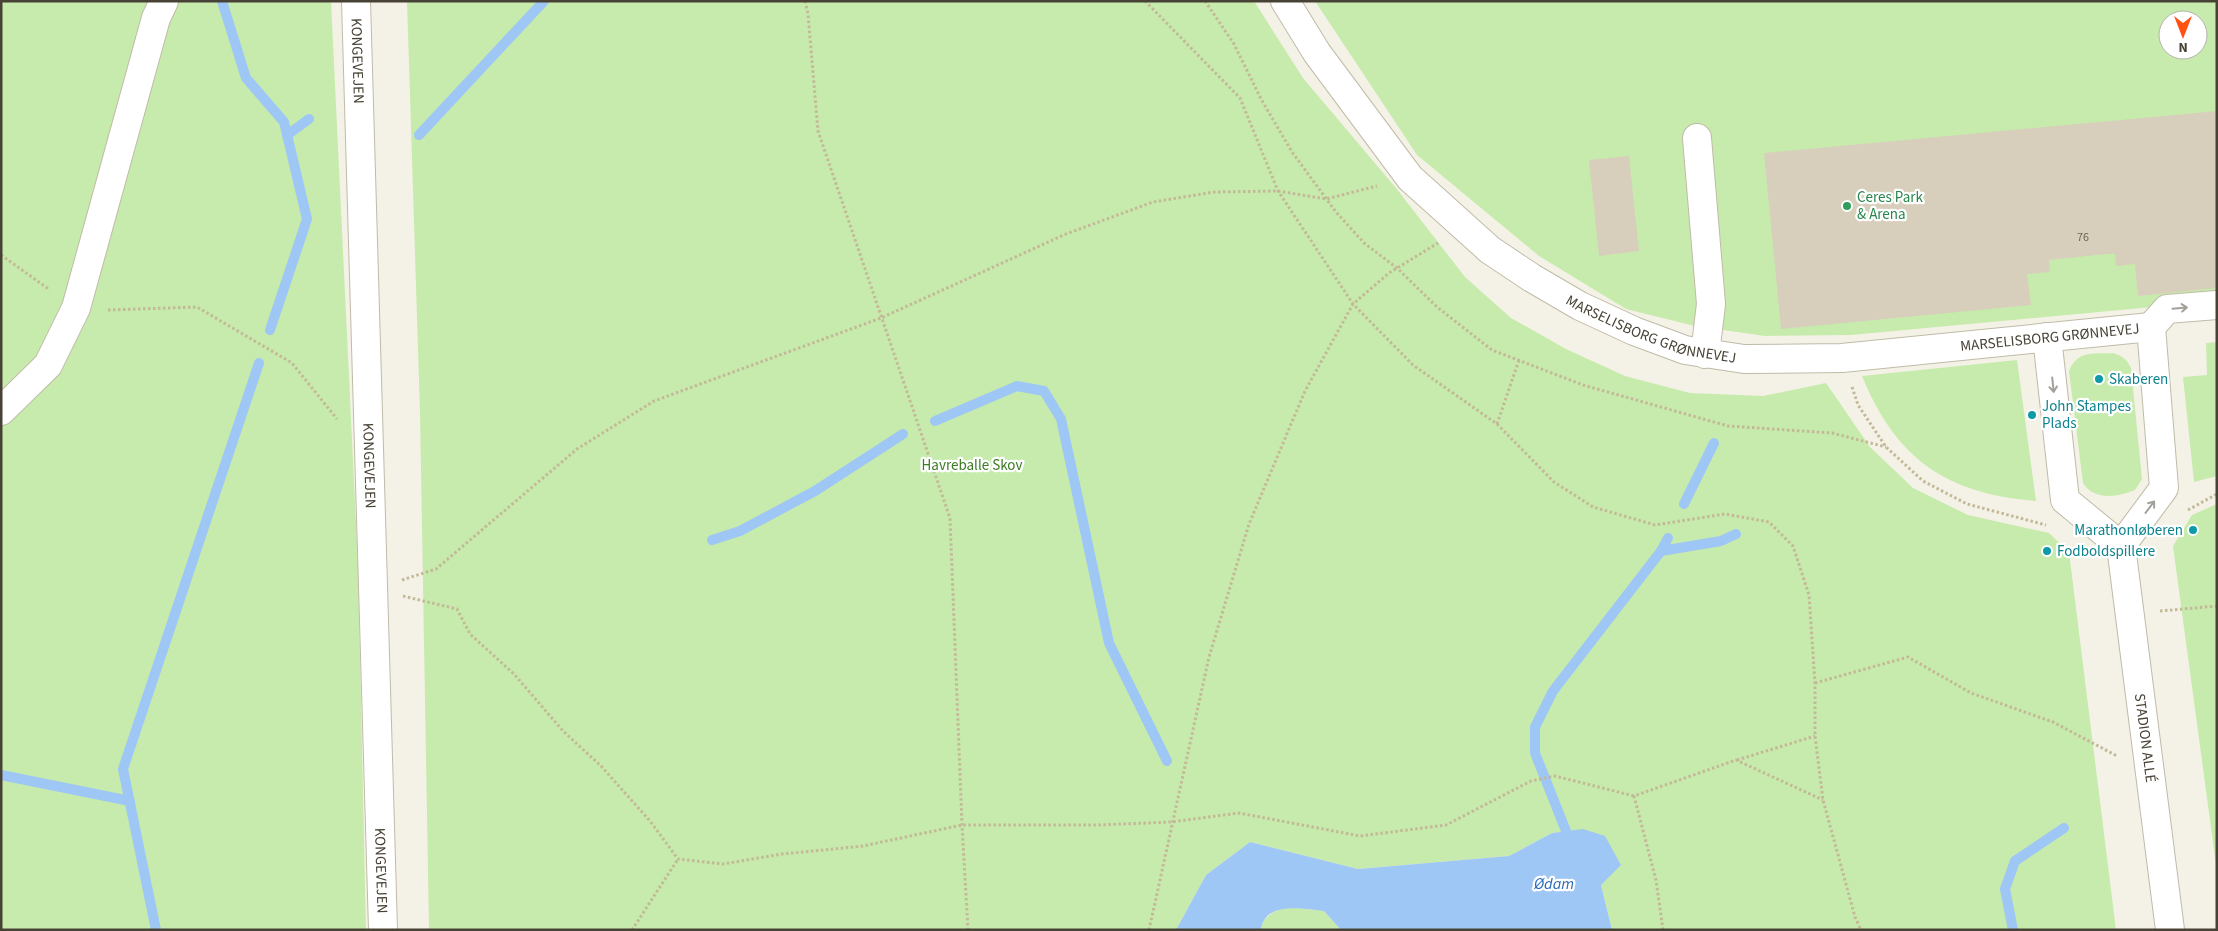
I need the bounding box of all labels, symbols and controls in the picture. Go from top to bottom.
north arrow [2158,10,2208,60]
street label: KONGEVEJEN [346,18,369,104]
text: N [2178,37,2188,57]
place label: Ceres Park & Arena [1857,187,1923,225]
marker: Ceres Park & Arena [1841,200,1853,212]
house number: 76 [2077,229,2089,246]
street label: MARSELISBORG GRØNNEVEJ [1562,290,1738,368]
one-way arrow [2171,303,2187,313]
street label: MARSELISBORG GRØNNEVEJ [1959,318,2140,357]
place label: Skaberen [2109,369,2168,390]
marker: Skaberen [2093,373,2105,385]
one-way arrow [2048,377,2057,393]
place label: John Stampes Plads [2042,396,2131,434]
marker: John Stampes Plads [2026,409,2038,421]
street label: KONGEVEJEN [358,423,381,509]
park label: Havreballe Skov [922,455,1022,476]
one-way arrow [2145,501,2156,514]
place label: Marathonløberen [2074,520,2183,541]
marker: Marathonløberen [2187,524,2199,536]
place label: Fodboldspillere [2057,541,2155,562]
marker: Fodboldspillere [2041,545,2053,557]
street label: STADION ALLÉ [2129,692,2162,784]
street label: KONGEVEJEN [370,827,393,914]
water label: Ødam [1533,873,1574,895]

